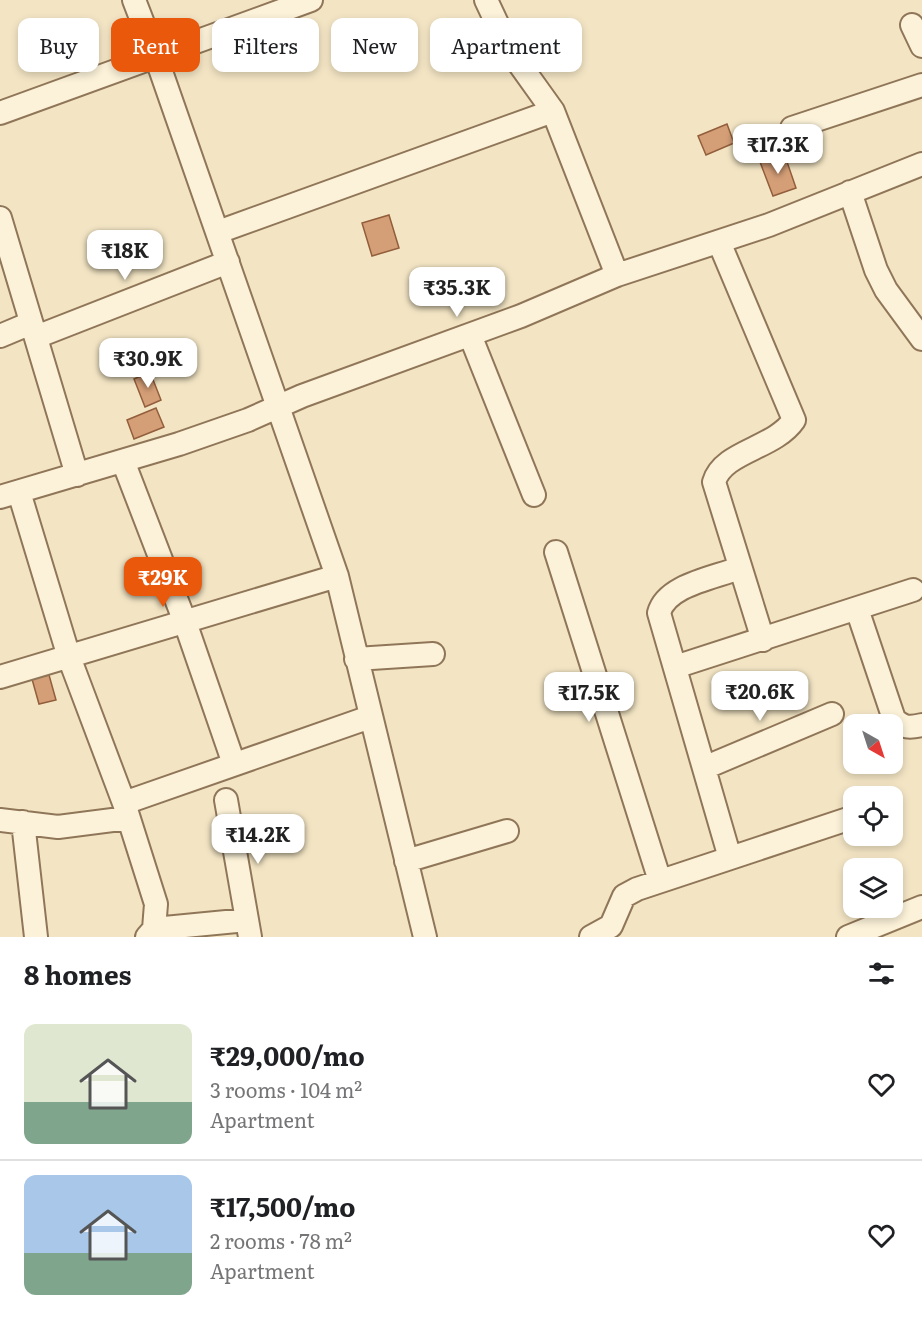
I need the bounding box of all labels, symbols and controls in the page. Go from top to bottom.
chip: Buy [18,18,99,72]
chip: Rent [111,18,200,72]
chip: Filters [212,18,319,72]
chip: New [331,18,418,72]
chip: Apartment [430,18,582,72]
pin: ₹17.3K [729,124,827,175]
text: ₹17.3K [747,128,809,158]
pin: ₹18K [89,230,161,281]
text: ₹18K [101,234,149,264]
pin: ₹35.3K [408,267,506,318]
text: ₹35.3K [423,271,491,301]
pin: ₹30.9K [99,338,197,389]
text: ₹30.9K [113,342,183,372]
pin: ₹29K [127,557,199,608]
text: ₹29K [138,561,188,591]
pin: ₹20.6K [711,671,809,722]
pin: ₹17.5K [540,672,638,723]
text: ₹20.6K [725,675,795,705]
text: ₹17.5K [558,676,620,706]
north arrow [843,714,903,774]
map controls [843,714,903,918]
button: locate [843,786,903,846]
pin: ₹14.2K [209,814,307,865]
text: ₹14.2K [226,818,290,848]
button: layers [843,858,903,918]
text: 8 homes [24,954,132,993]
icon: filters [865,957,898,990]
text: ₹29,000/mo [210,1035,365,1074]
icon: home [72,1048,144,1120]
icon: heart [865,1068,898,1101]
text: 3 rooms · 104 m² [210,1074,362,1104]
text: Apartment [210,1104,315,1134]
text: ₹17,500/mo [210,1186,356,1225]
icon: home [72,1199,144,1271]
icon: heart [865,1219,898,1252]
text: 2 rooms · 78 m² [210,1225,352,1255]
text: Apartment [210,1255,315,1285]

